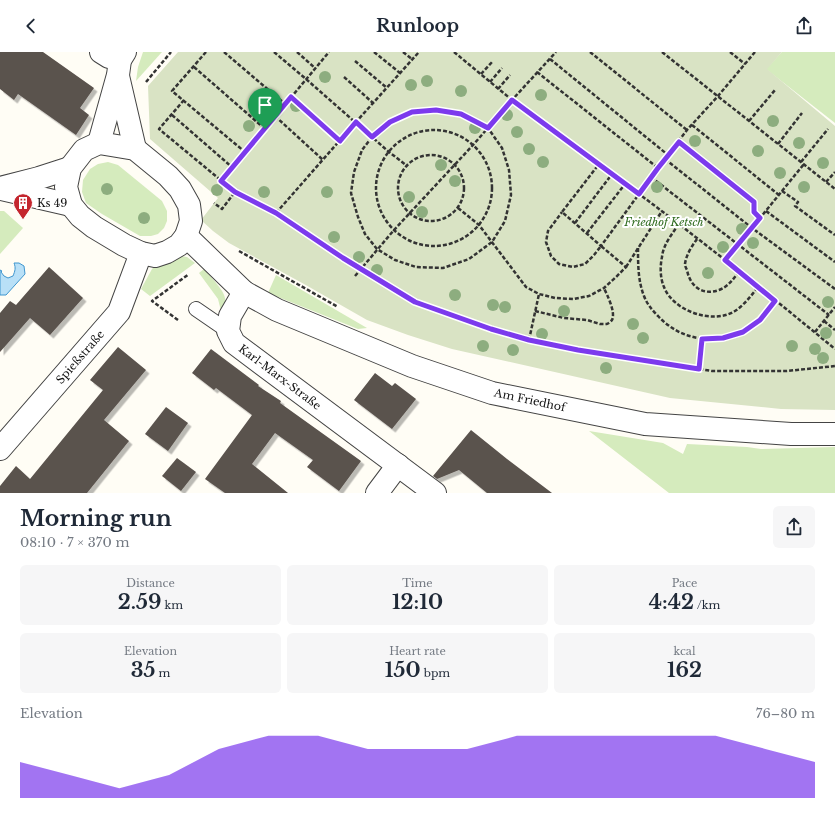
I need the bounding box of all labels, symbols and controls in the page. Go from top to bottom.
icon: back [20,15,42,37]
text: Runloop [376,15,459,37]
icon: share [793,15,815,37]
pin [248,88,282,129]
icon: arrive [254,94,276,116]
building icon: Ks 49 [12,192,34,220]
place label: Ks 49 [37,196,67,210]
park label: Friedhof Ketsch [623,215,704,229]
street label: Spießstraße [53,327,107,387]
street label: Karl-Marx-Straße [236,341,324,413]
street label: Am Friedhof [492,385,568,415]
text: Morning run [20,505,172,532]
button: share [773,506,815,548]
text: 08:10 · 7 × 370 m [20,534,129,551]
text: Distance [126,576,175,590]
text: Time [402,576,433,590]
text: Pace [672,576,697,590]
text: 2.59 [118,590,161,614]
text: 12:10 [392,590,443,614]
text: 4:42 [649,590,694,614]
text: km [161,598,183,612]
text: /km [694,598,720,612]
text: Elevation [124,644,177,658]
text: Heart rate [389,644,446,658]
text: kcal [674,644,695,658]
text: 35 [131,658,155,682]
text: 150 [385,658,421,682]
text: 162 [667,658,702,682]
text: m [155,666,170,680]
text: bpm [421,666,450,680]
text: Elevation [20,705,83,722]
text: 76–80 m [756,705,815,722]

